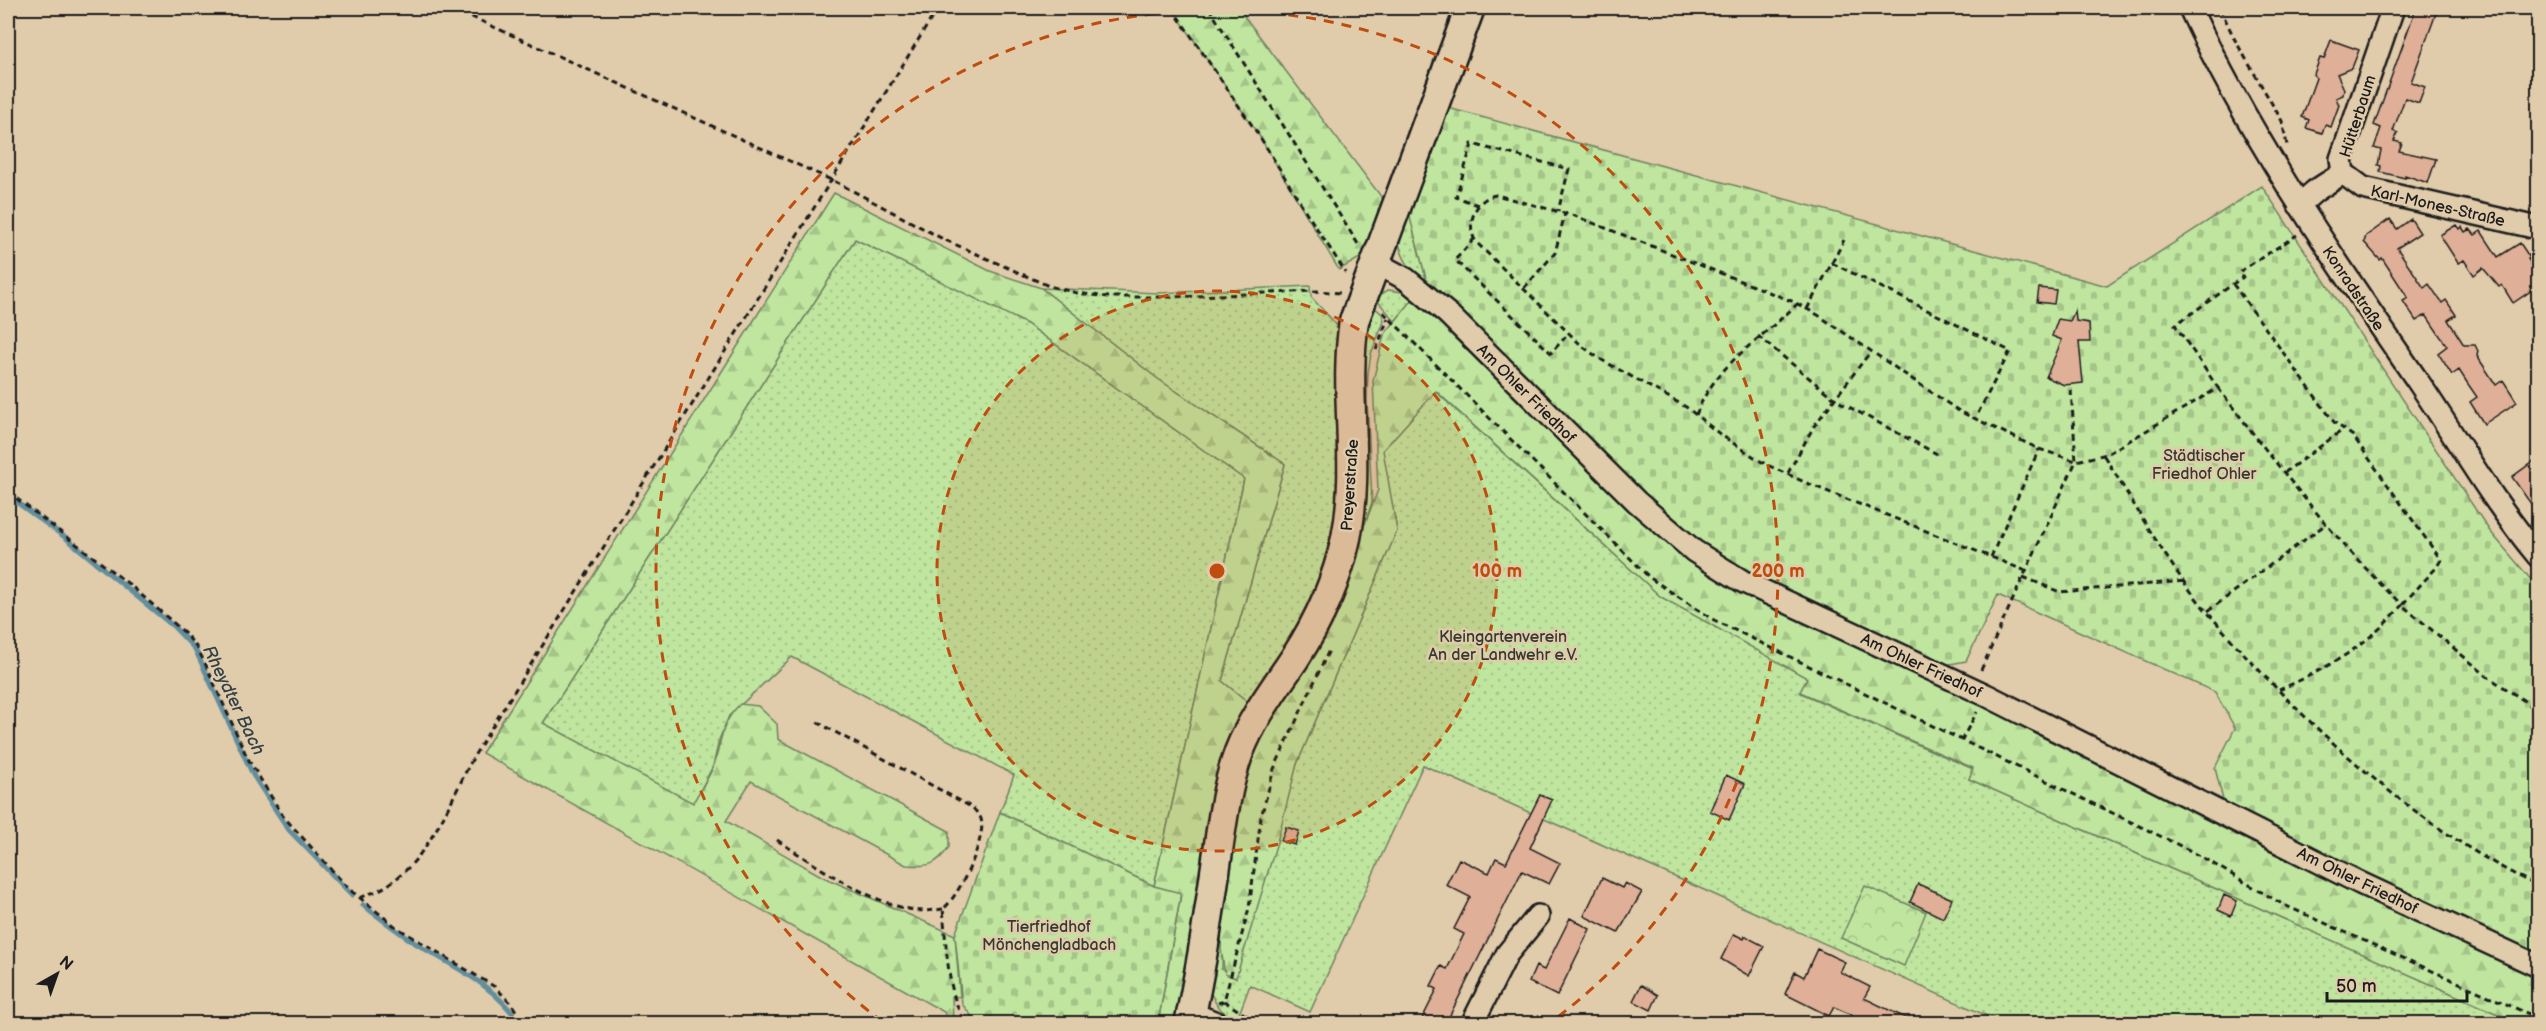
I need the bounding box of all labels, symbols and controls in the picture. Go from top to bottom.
street label: Hütterbaum [2336,73,2381,160]
street label: Karl-Mones-Straße [2369,182,2507,231]
street label: Konradstraße [2318,243,2388,335]
street label: Am Ohler Friedhof [1473,341,1579,447]
street label: Preyerstraße [1338,438,1363,532]
park label: Städtischer Friedhof Ohler [2152,447,2257,484]
centre of rings [1207,561,1227,581]
text: 100 m [1472,561,1522,582]
text: 200 m [1751,561,1805,582]
park label: Kleingartenverein An der Landwehr e.V. [1428,628,1578,665]
street label: Am Ohler Friedhof [1858,630,1985,703]
water label: Rheydter Bach [198,642,269,759]
street label: Am Ohler Friedhof [2294,844,2421,919]
park label: Tierfriedhof Mönchengladbach [982,918,1116,955]
north arrow [27,944,87,1004]
text: N [55,953,76,975]
scale bar [2327,965,2466,1003]
text: 50 m [2336,976,2377,997]

